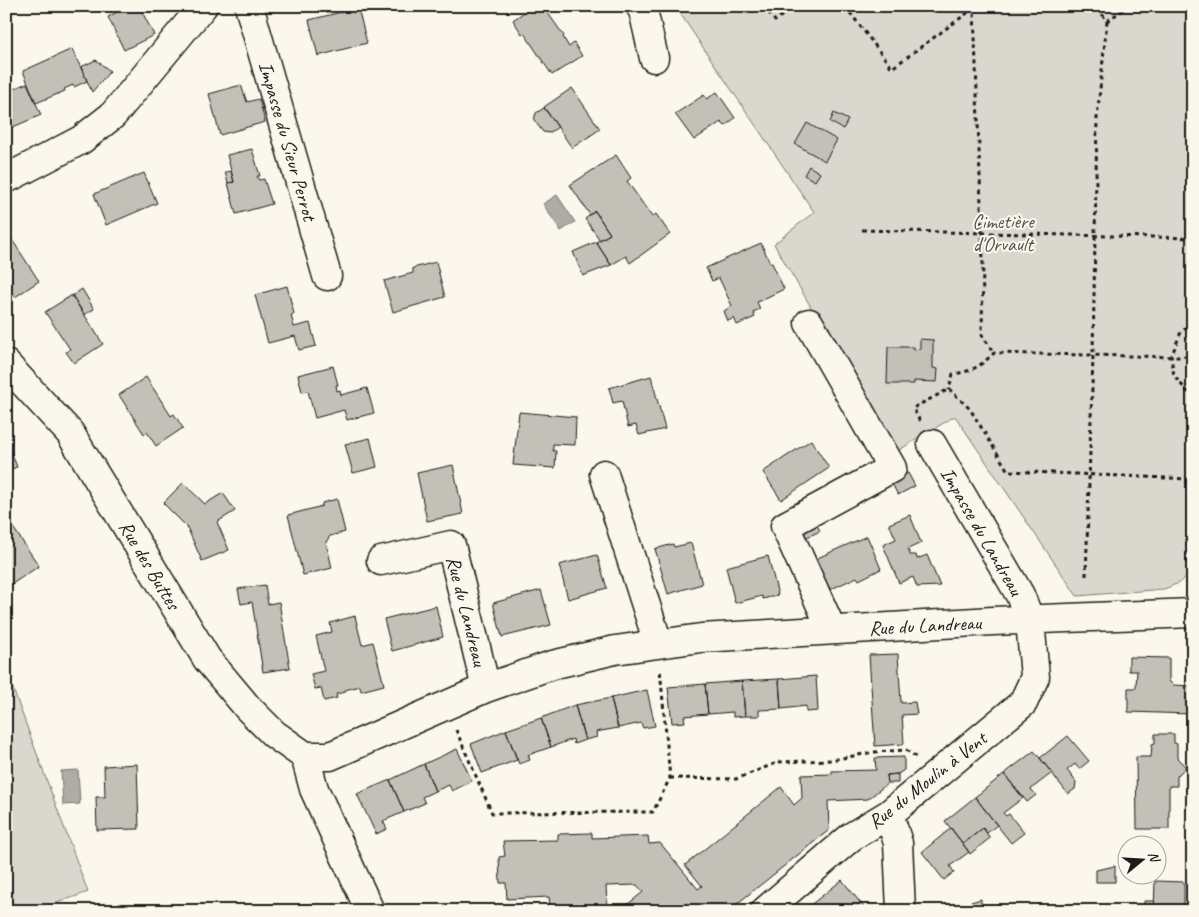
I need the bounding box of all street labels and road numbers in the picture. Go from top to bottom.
street label: Impasse du Sieur Perrot [253,59,323,226]
street label: Impasse du Landreau [935,463,1029,601]
street label: Rue des Buttes [113,516,187,616]
street label: Rue du Landreau [441,554,493,670]
street label: Rue du Landreau [868,610,983,641]
street label: Rue du Moulin à Vent [863,725,993,834]

